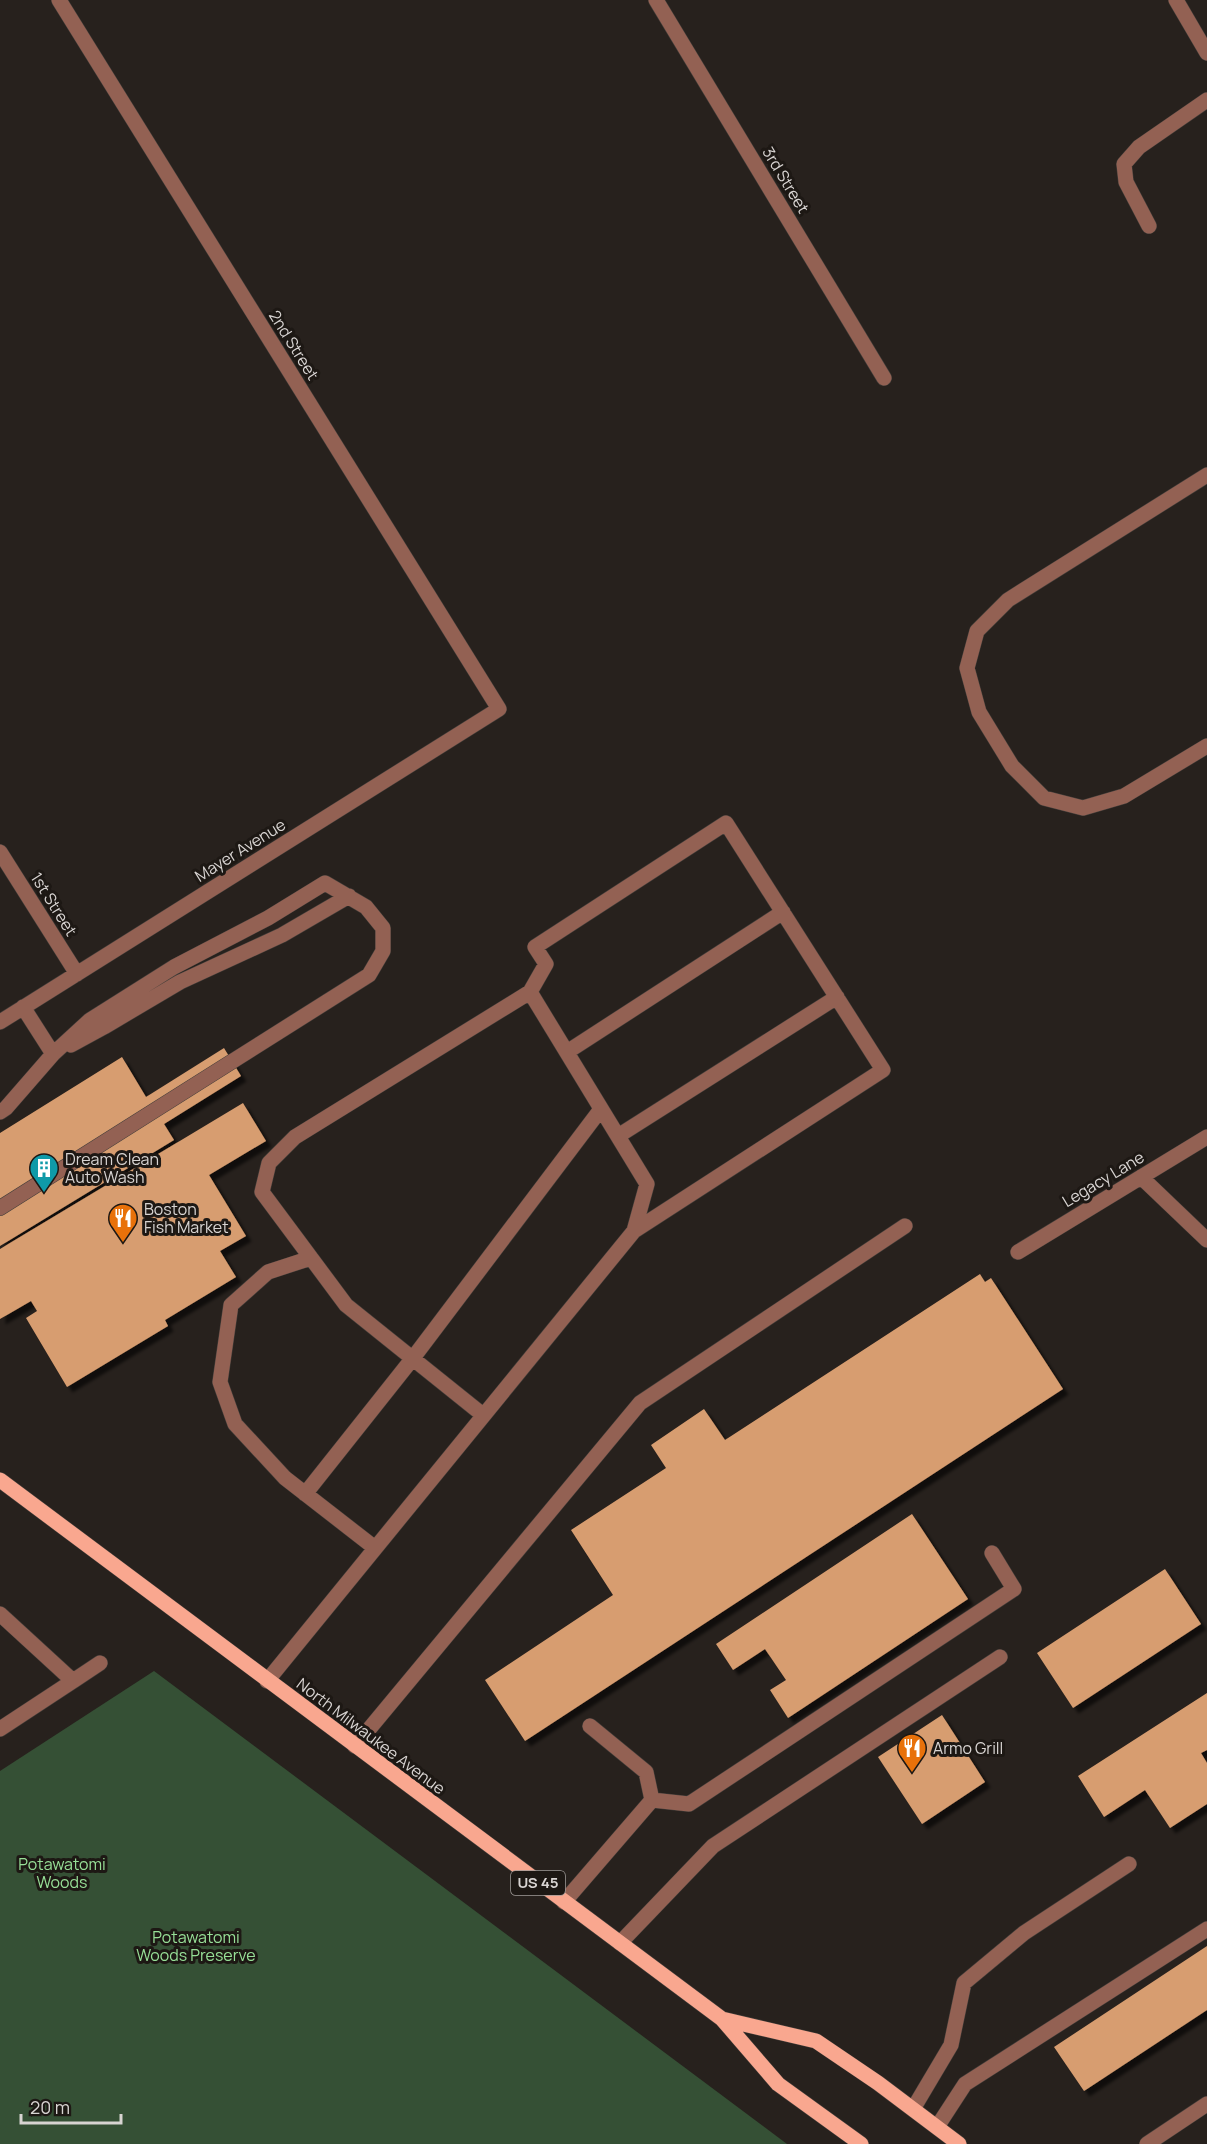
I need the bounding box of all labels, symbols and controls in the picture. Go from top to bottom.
street label: 3rd Street [757,143,815,217]
street label: 2nd Street [264,306,324,384]
street label: Mayer Avenue [190,813,290,887]
street label: 1st Street [26,868,82,940]
street label: Legacy Lane [1058,1146,1148,1212]
place label: Dream Clean Auto Wash [65,1148,159,1188]
building icon: Dream Clean Auto Wash [28,1152,60,1194]
place label: Boston Fish Market [144,1198,229,1238]
restaurant icon: Boston Fish Market [107,1202,139,1244]
street label: North Milwaukee Avenue [292,1673,450,1799]
restaurant icon: Armo Grill [896,1732,928,1774]
place label: Armo Grill [933,1737,1003,1759]
park label: Potawatomi Woods [18,1853,106,1893]
road number: US 45 [511,1871,565,1895]
park label: Potawatomi Woods Preserve [136,1926,256,1966]
scale bar [21,2087,122,2125]
text: 20 m [30,2095,70,2119]

